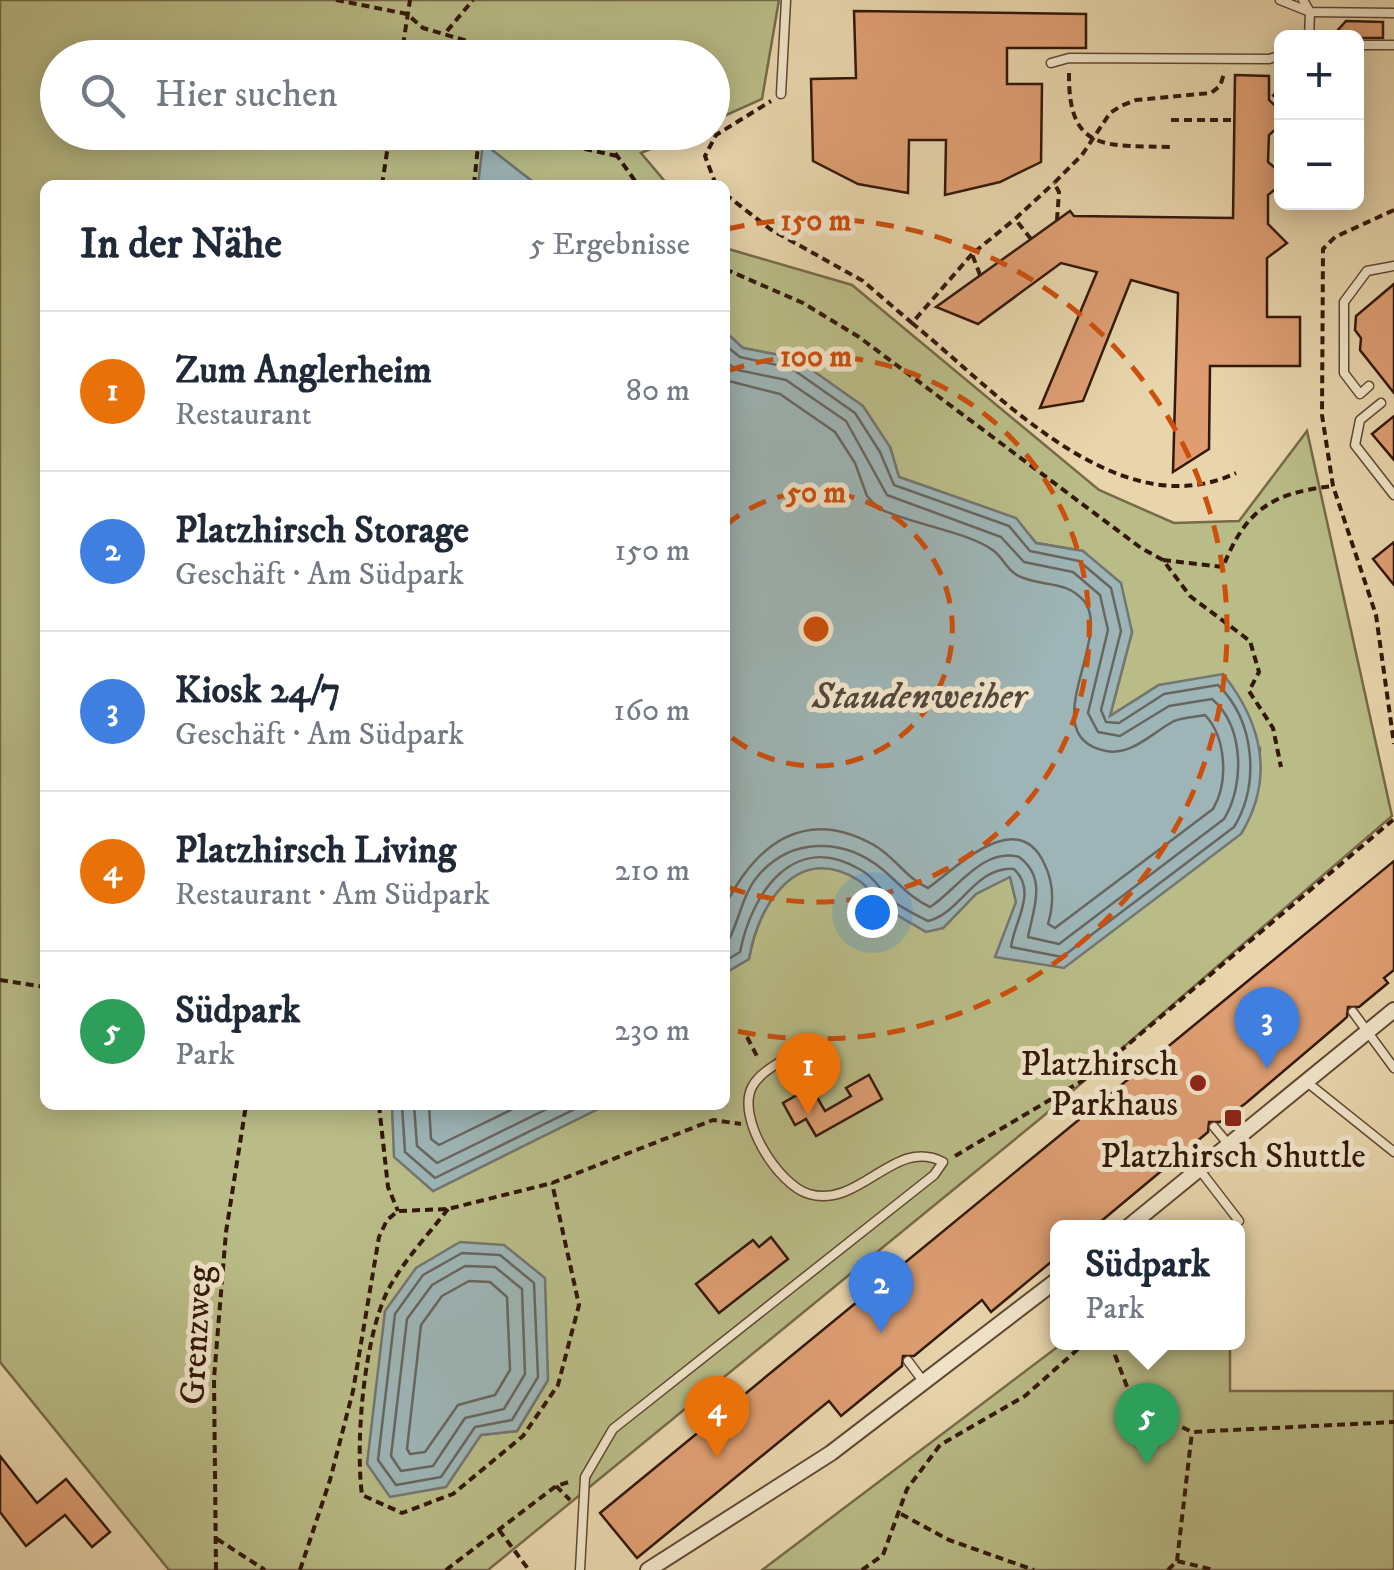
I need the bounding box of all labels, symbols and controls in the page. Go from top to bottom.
map controls [1274,30,1364,210]
button: + [1274,30,1364,120]
search box [40,40,730,150]
icon: search [75,68,130,123]
text: Hier suchen [155,71,338,119]
button: − [1274,120,1364,210]
text: 150 m [781,203,852,240]
text: In der Nähe [80,219,282,271]
text: 5 Ergebnisse [529,225,690,265]
text: 100 m [780,339,853,376]
text: Zum Anglerheim [175,347,432,395]
text: 1 [107,371,118,411]
text: 80 m [626,371,690,411]
text: Restaurant [175,395,312,435]
text: 50 m [785,475,846,512]
text: Platzhirsch Storage [175,507,469,555]
text: 2 [105,531,120,571]
text: 150 m [614,531,690,571]
text: Geschäft · Am Südpark [175,555,464,595]
centre of rings [798,611,834,647]
text: Kiosk 24/7 [175,667,341,715]
water label: Staudenweiher [811,673,1030,721]
text: 3 [107,691,118,731]
text: 160 m [614,691,690,731]
text: Geschäft · Am Südpark [175,715,464,755]
text: Platzhirsch Living [175,827,456,875]
text: 4 [103,851,122,891]
text: 210 m [615,851,690,891]
text: Restaurant · Am Südpark [175,875,490,915]
your location [847,887,898,938]
pin: 3 [1234,986,1300,1069]
text: Südpark [175,987,300,1035]
text: 5 [105,1011,120,1051]
text: 230 m [614,1011,690,1051]
pin: 1 [776,1032,840,1115]
text: Park [175,1035,235,1075]
place label: Platzhirsch Parkhaus [1021,1043,1178,1127]
marker: Platzhirsch Parkhaus [1187,1072,1209,1094]
marker: Platzhirsch Shuttle [1222,1107,1244,1129]
place label: Platzhirsch Shuttle [1100,1135,1366,1179]
popup [1050,1220,1245,1350]
text: Südpark [1085,1241,1210,1289]
pin: 2 [848,1250,914,1333]
street label: Grenzweg [171,1263,223,1406]
text: Park [1085,1289,1145,1329]
pin: 4 [684,1376,750,1458]
pin: 5 [1114,1382,1180,1465]

